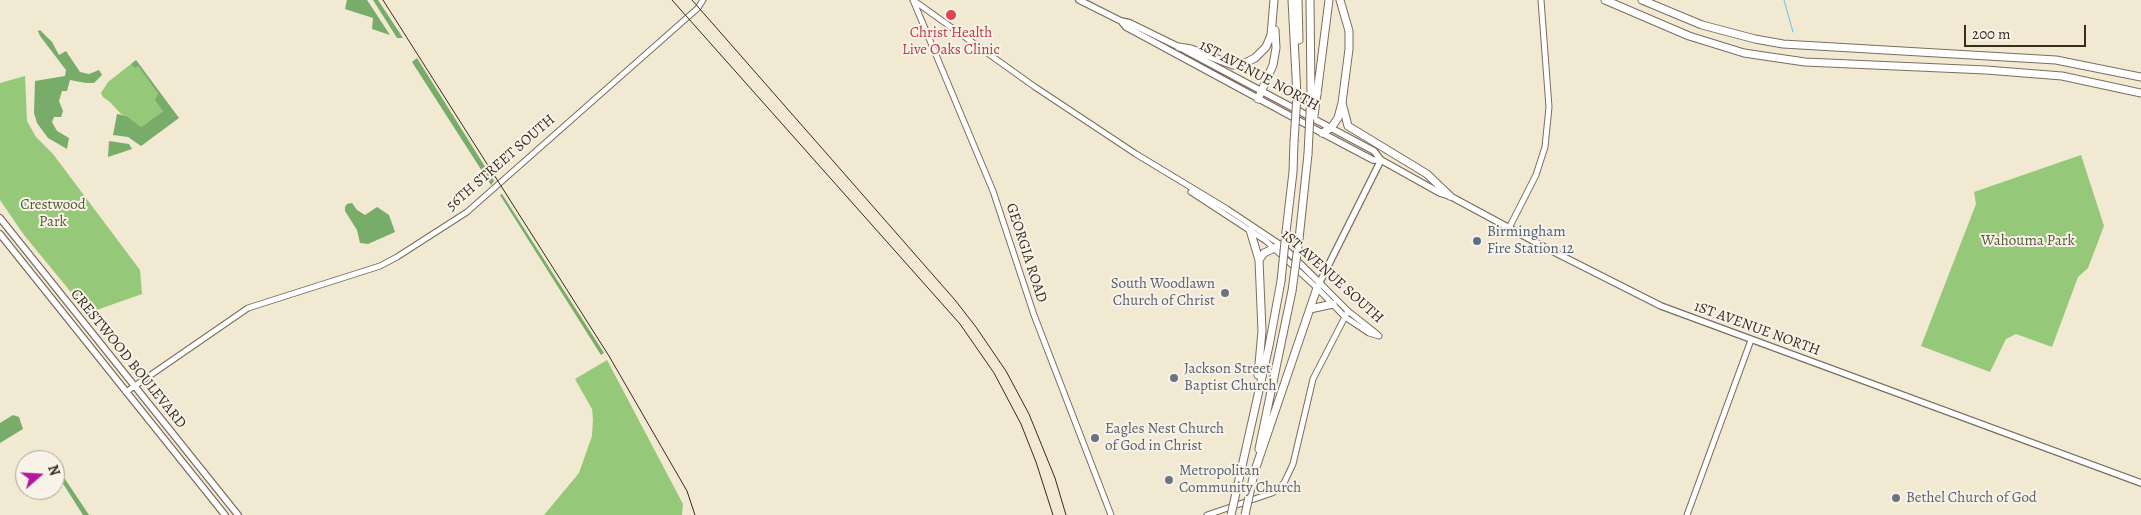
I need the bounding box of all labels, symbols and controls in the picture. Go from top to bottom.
marker: Christ Health Live Oaks Clinic [944,8,958,22]
scale bar [1966,15,2088,47]
place label: Christ Health Live Oaks Clinic [902,24,1000,59]
text: 200 m [1972,24,2011,44]
street label: 1ST AVENUE NORTH [1196,37,1322,115]
street label: 56TH STREET SOUTH [443,111,559,215]
park label: Crestwood Park [20,196,86,231]
street label: GEORGIA ROAD [1001,201,1051,305]
place label: Birmingham Fire Station 12 [1487,223,1574,258]
street label: 1ST AVENUE SOUTH [1277,226,1387,328]
park label: Wahouma Park [1981,232,2075,250]
marker: Birmingham Fire Station 12 [1471,235,1483,247]
place label: South Woodlawn Church of Christ [1111,275,1215,310]
street label: CRESTWOOD BOULEVARD [66,286,190,432]
marker: South Woodlawn Church of Christ [1219,287,1231,299]
street label: 1ST AVENUE NORTH [1691,298,1823,360]
place label: Jackson Street Baptist Church [1184,360,1276,395]
marker: Jackson Street Baptist Church [1168,372,1180,384]
place label: Eagles Nest Church of God in Christ [1105,420,1224,455]
marker: Eagles Nest Church of God in Christ [1089,432,1101,444]
north arrow [15,450,65,500]
text: N [43,462,64,478]
place label: Metropolitan Community Church [1179,462,1301,497]
marker: Metropolitan Community Church [1163,474,1175,486]
place label: Bethel Church of God [1906,489,2037,507]
marker: Bethel Church of God [1890,492,1902,504]

